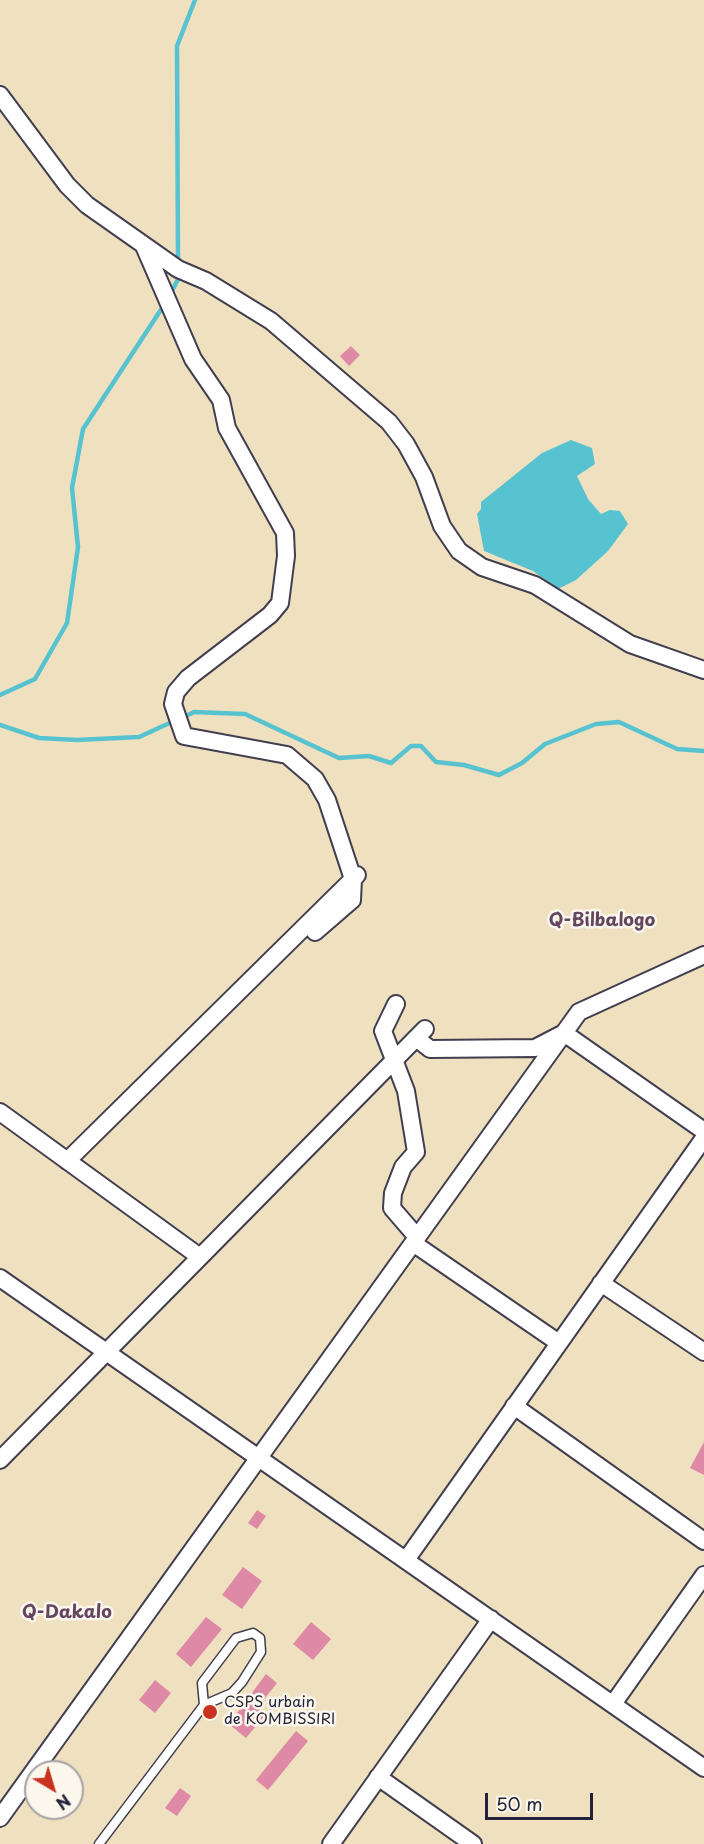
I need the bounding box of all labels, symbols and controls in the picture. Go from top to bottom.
district label: Q-Bilbalogo [549,910,655,932]
district label: Q-Dakalo [22,1602,112,1624]
place label: CSPS urbain de KOMBISSIRI [224,1694,335,1729]
marker: CSPS urbain de KOMBISSIRI [201,1703,219,1721]
north arrow [24,1760,84,1820]
scale bar [488,1781,596,1819]
text: N [51,1789,76,1816]
text: 50 m [496,1790,543,1817]

